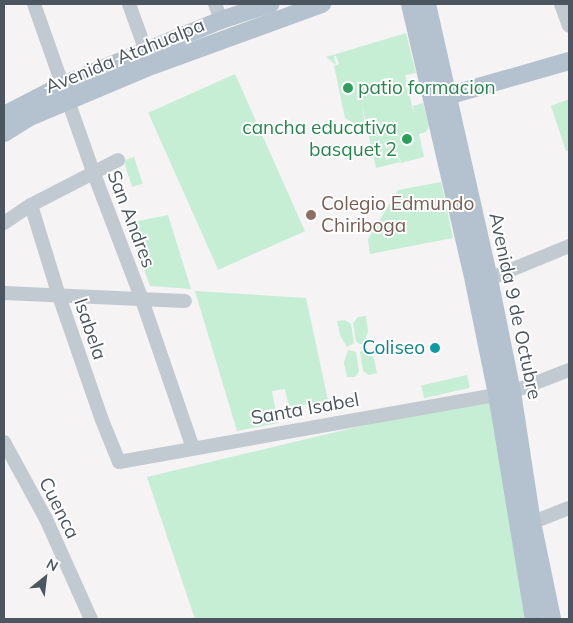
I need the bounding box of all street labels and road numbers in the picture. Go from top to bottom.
street label: Avenida Atahualpa [42,14,208,98]
street label: San Andres [102,167,160,271]
street label: Avenida 9 de Octubre [484,210,546,402]
street label: Isabela [69,295,111,363]
street label: Santa Isabel [249,388,361,430]
street label: Cuenca [34,473,84,543]

